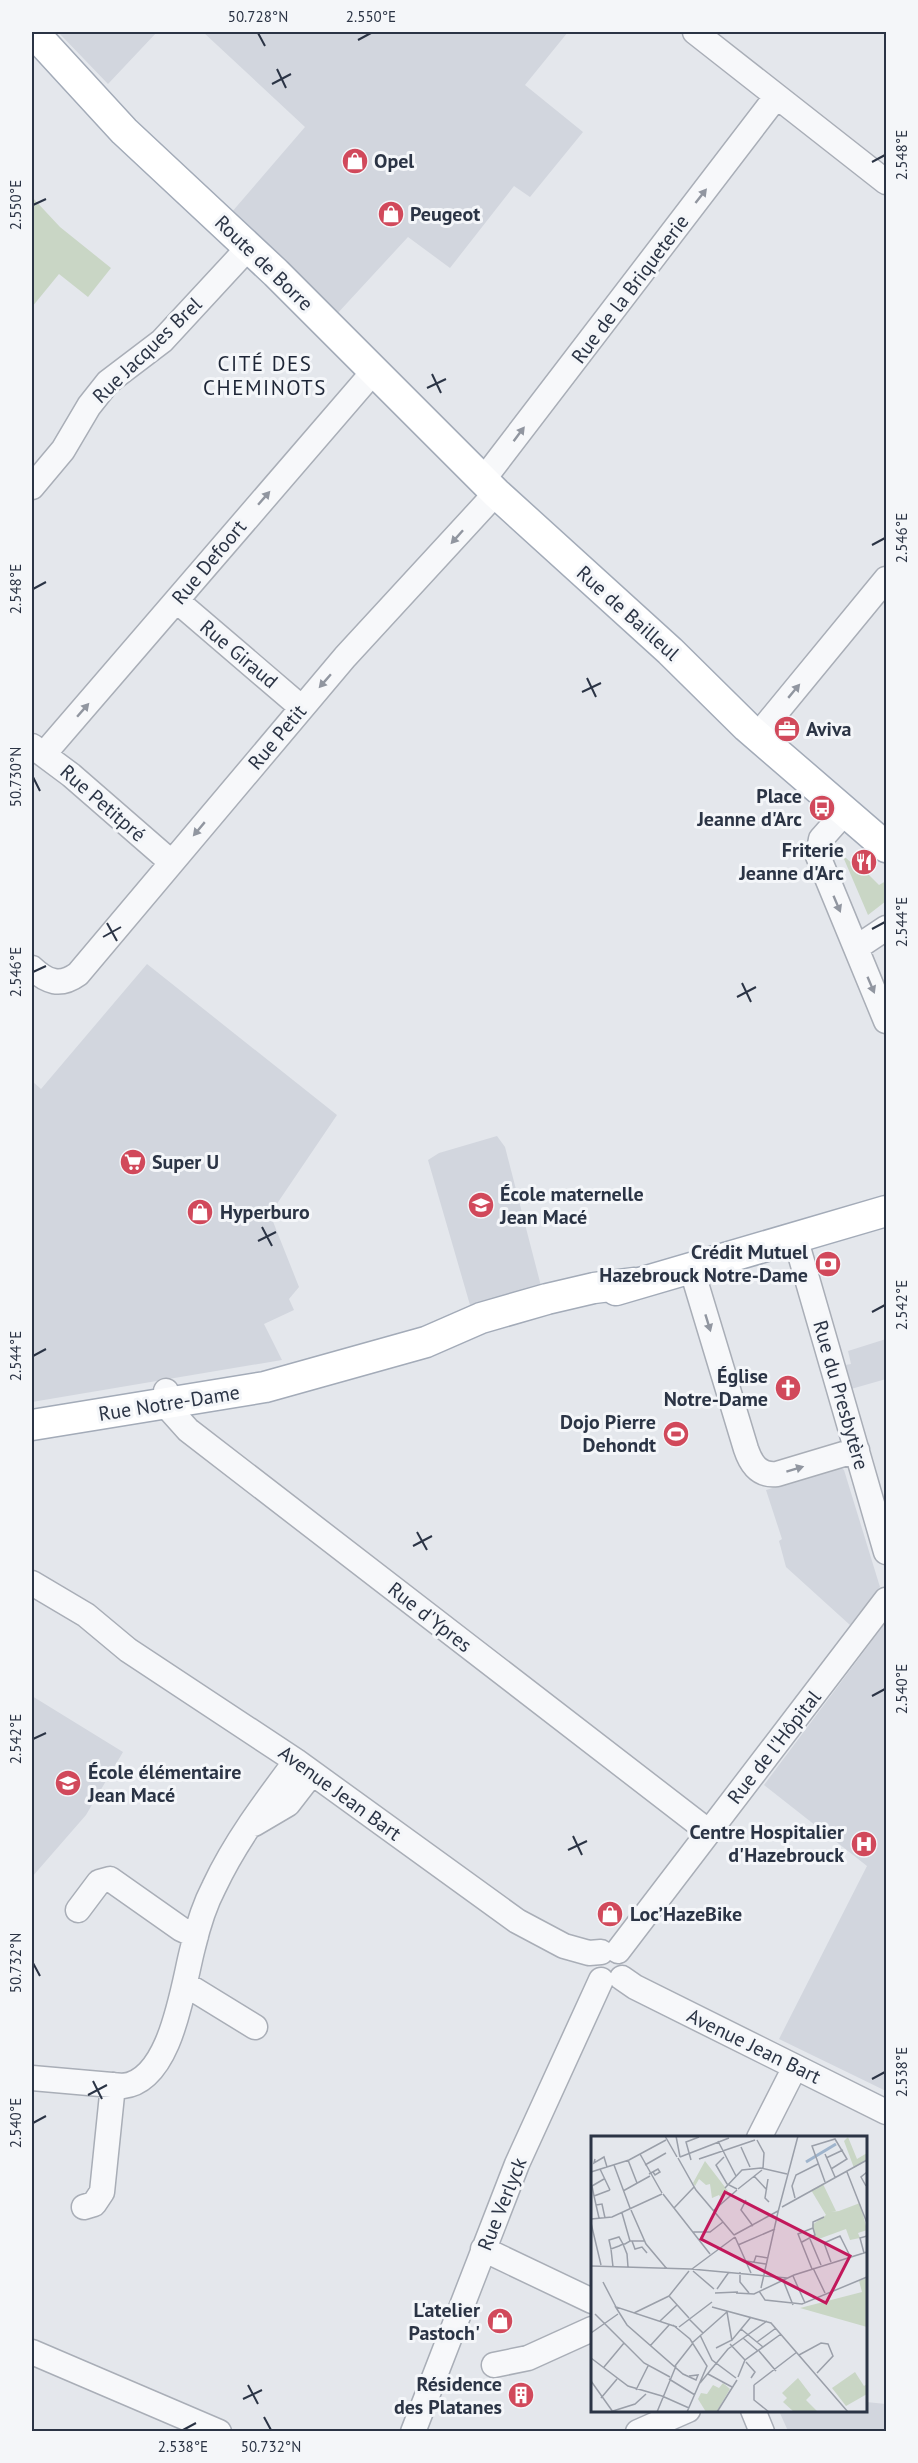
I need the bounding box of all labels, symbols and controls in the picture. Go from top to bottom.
text: 50.728°N [228,7,288,26]
text: 2.550°E [346,7,396,26]
text: 2.548°E [892,130,911,180]
shop icon: Opel [340,146,370,176]
place label: Opel [374,148,414,174]
text: 2.550°E [6,180,25,230]
one-way arrow [694,188,706,203]
shop icon: Peugeot [376,199,406,229]
place label: Peugeot [410,201,480,227]
street label: Rue de la Briqueterie [565,209,695,369]
street label: Route de Borre [209,210,319,316]
street label: Rue Jacques Brel [87,291,207,409]
district label: CITÉ DES CHEMINOTS [203,350,327,401]
one-way arrow [512,427,524,442]
one-way arrow [258,490,271,506]
text: 2.546°E [892,513,911,563]
street label: Rue Defoort [166,514,252,610]
one-way arrow [450,529,464,544]
street label: Rue de Bailleul [571,560,685,666]
text: 2.548°E [6,564,25,614]
street label: Rue Giraud [195,614,283,694]
one-way arrow [319,673,332,688]
one-way arrow [788,683,801,699]
street label: Rue Petit [242,699,312,775]
one-way arrow [76,702,89,717]
office icon: Aviva [772,714,802,744]
place label: Aviva [806,716,851,742]
text: 50.730°N [6,747,25,807]
street label: Rue Petitpré [55,759,151,847]
place label: Place Jeanne d'Arc [696,783,802,832]
bus stop icon: Place Jeanne d'Arc [807,793,837,823]
one-way arrow [193,821,206,836]
place label: Friterie Jeanne d'Arc [738,837,844,886]
restaurant icon: Friterie Jeanne d'Arc [849,847,879,877]
one-way arrow [832,896,842,914]
text: 2.544°E [892,897,911,947]
text: 2.546°E [6,947,25,997]
one-way arrow [866,976,876,994]
supermarket icon: Super U [118,1147,148,1177]
place label: Super U [152,1149,219,1175]
place label: École maternelle Jean Macé [499,1181,644,1230]
school or university icon: École maternelle Jean Macé [466,1190,496,1220]
shop icon: Hyperburo [185,1197,215,1227]
place label: Hyperburo [220,1199,310,1225]
place label: Crédit Mutuel Hazebrouck Notre-Dame [599,1239,808,1288]
bank icon: Crédit Mutuel Hazebrouck Notre-Dame [813,1249,843,1279]
text: 2.542°E [892,1280,911,1330]
one-way arrow [704,1314,713,1332]
street label: Rue du Presbytère [807,1317,875,1473]
text: 2.544°E [6,1331,25,1381]
place label: Église Notre-Dame [664,1363,768,1412]
church icon: Église Notre-Dame [773,1373,803,1403]
street label: Rue Notre-Dame [97,1379,241,1427]
place label: Dojo Pierre Dehondt [560,1409,656,1458]
sports icon: Dojo Pierre Dehondt [661,1419,691,1449]
one-way arrow [786,1464,804,1473]
street label: Rue d'Ypres [383,1576,477,1658]
text: 2.540°E [892,1664,911,1714]
street label: Rue de l'Hôpital [721,1685,827,1809]
text: 2.542°E [6,1714,25,1764]
street label: Avenue Jean Bart [273,1740,407,1846]
place label: École élémentaire Jean Macé [87,1759,241,1808]
school or university icon: École élémentaire Jean Macé [53,1768,83,1798]
place label: Centre Hospitalier d'Hazebrouck [690,1819,844,1868]
hospital icon: Centre Hospitalier d'Hazebrouck [849,1829,879,1859]
shop icon: Loc’HazeBike [595,1899,625,1929]
place label: Loc’HazeBike [630,1901,742,1927]
text: 50.732°N [6,1933,25,1993]
street label: Avenue Jean Bart [683,2002,825,2090]
text: 2.538°E [892,2047,911,2097]
text: 2.540°E [6,2098,25,2148]
inset map [591,2136,867,2412]
street label: Rue Verlyck [472,2153,533,2254]
place label: L'atelier Pastoch' [409,2297,480,2346]
shop icon: L'atelier Pastoch' [485,2306,515,2336]
place label: Résidence des Platanes [394,2371,502,2420]
building icon: Résidence des Platanes [506,2380,536,2410]
text: 2.538°E [158,2437,208,2456]
text: 50.732°N [241,2437,301,2456]

